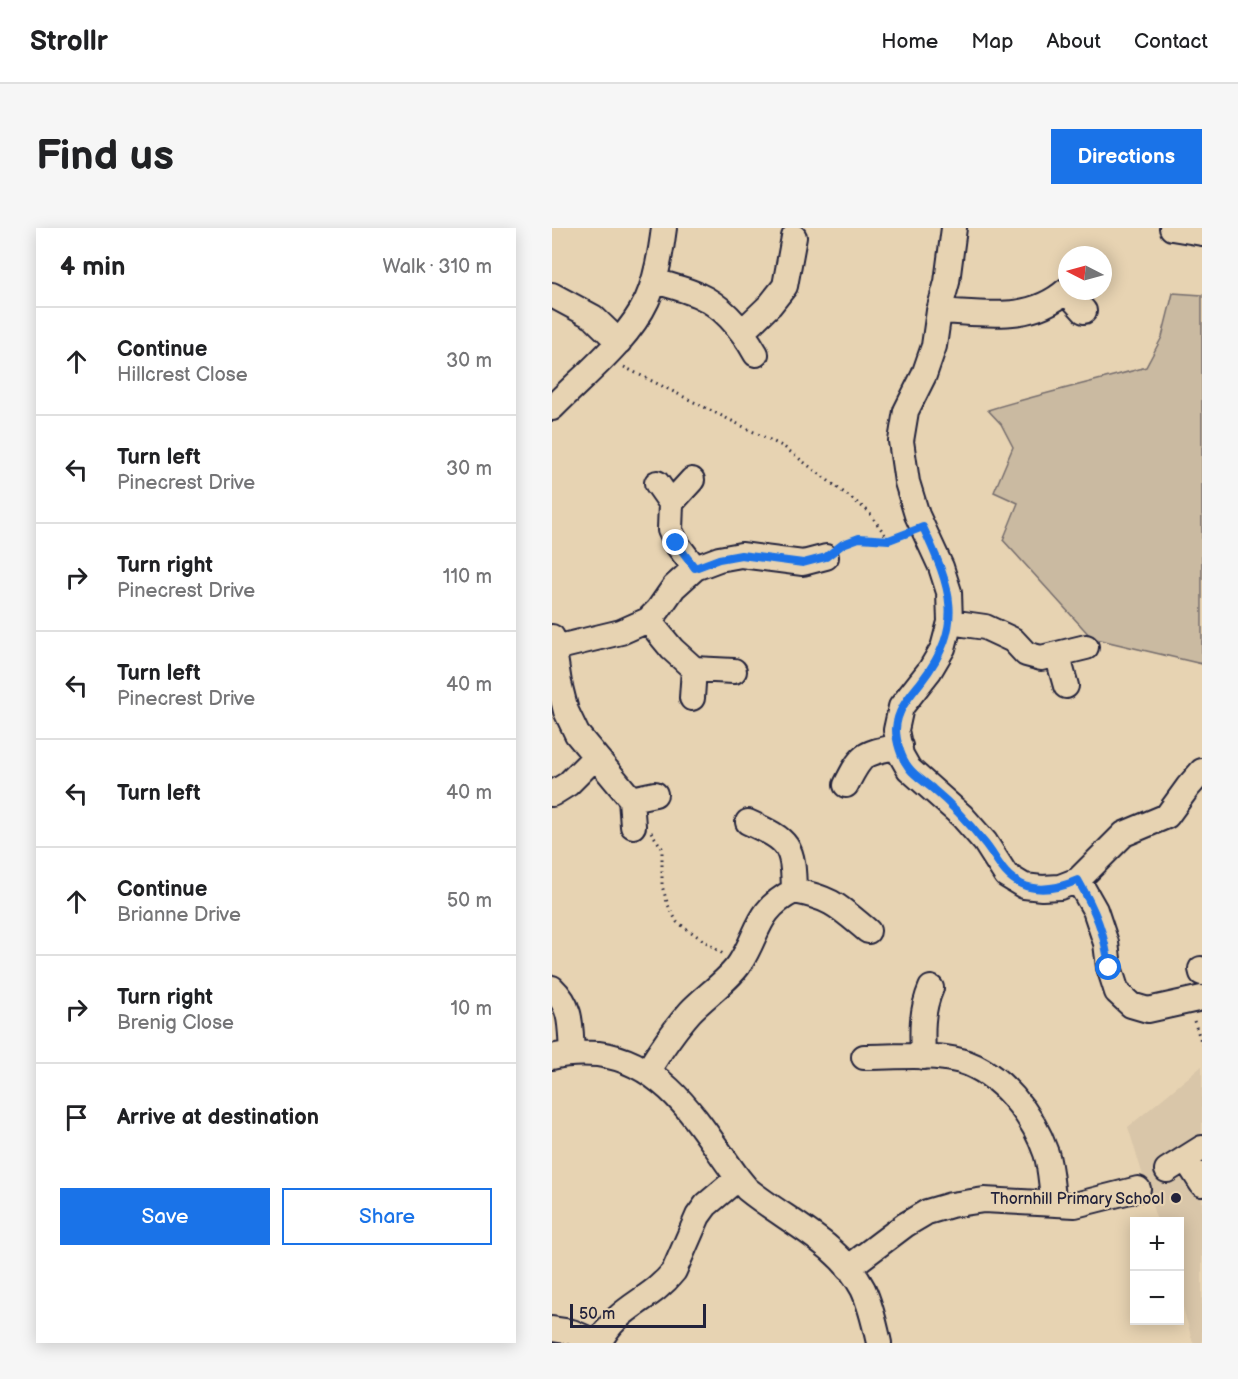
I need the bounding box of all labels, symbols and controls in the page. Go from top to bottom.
text: Strollr [30,25,108,58]
text: Home [881,29,938,54]
text: Map [971,29,1013,54]
text: About [1046,29,1101,54]
text: Contact [1134,29,1208,54]
button: Directions [1051,129,1202,184]
text: Find us [36,131,174,182]
north arrow [1058,246,1112,300]
text: 4 min [60,252,125,283]
text: Walk · 310 m [383,255,492,279]
text: Continue [117,336,207,363]
icon: ahead [60,345,93,378]
text: 30 m [446,349,492,373]
text: Hillcrest Close [117,363,248,387]
text: Turn left [117,444,201,471]
icon: left [60,453,93,486]
text: 30 m [446,457,492,481]
text: Pinecrest Drive [117,471,255,495]
route end [662,529,688,555]
text: Turn right [117,552,213,579]
icon: right [60,561,93,594]
text: 110 m [443,565,492,589]
text: Pinecrest Drive [117,579,255,603]
text: Turn left [117,660,201,687]
icon: left [60,669,93,702]
text: 40 m [446,673,492,697]
text: Pinecrest Drive [117,687,255,711]
icon: left [60,777,93,810]
text: Turn left [117,780,201,807]
text: 40 m [446,781,492,805]
text: Continue [117,876,207,903]
icon: ahead [60,885,93,918]
text: 50 m [447,889,492,913]
text: Brianne Drive [117,903,241,927]
route start [1095,954,1121,980]
text: Turn right [117,984,213,1011]
icon: right [60,993,93,1026]
text: 10 m [451,997,492,1021]
text: Brenig Close [117,1011,234,1035]
icon: arrive [60,1101,93,1134]
text: Arrive at destination [117,1104,319,1131]
button: Save [60,1188,270,1245]
button: Share [282,1188,492,1245]
place label: Thornhill Primary School [991,1190,1164,1209]
marker: Thornhill Primary School [1169,1191,1183,1205]
map controls [1130,1217,1184,1325]
button: + [1130,1217,1184,1271]
button: − [1130,1271,1184,1325]
scale bar [570,1301,706,1328]
text: 50 m [579,1305,615,1324]

